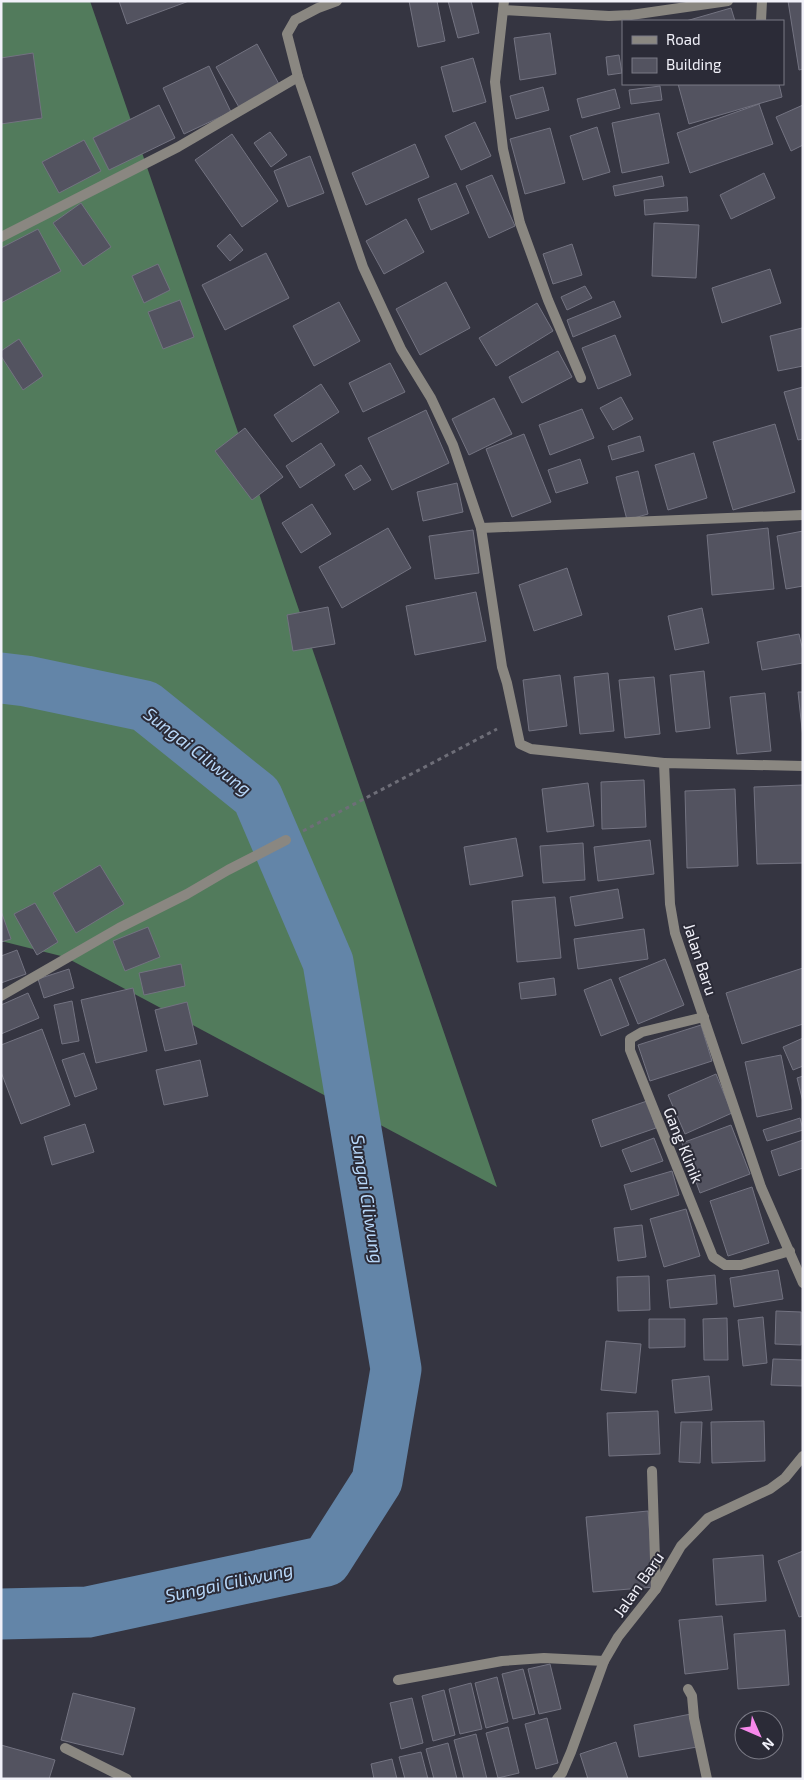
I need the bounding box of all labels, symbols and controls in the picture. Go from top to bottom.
legend [622,20,784,85]
text: Road [666,30,701,48]
text: Building [666,55,722,73]
water label: Sungai Ciliwung [140,702,256,800]
street label: Jalan Baru [680,920,722,998]
street label: Gang Klinik [660,1104,708,1186]
water label: Sungai Ciliwung [347,1133,389,1265]
street label: Jalan Baru [609,1548,667,1620]
water label: Sungai Ciliwung [163,1558,295,1606]
north arrow [734,1710,784,1760]
text: N [759,1735,778,1754]

